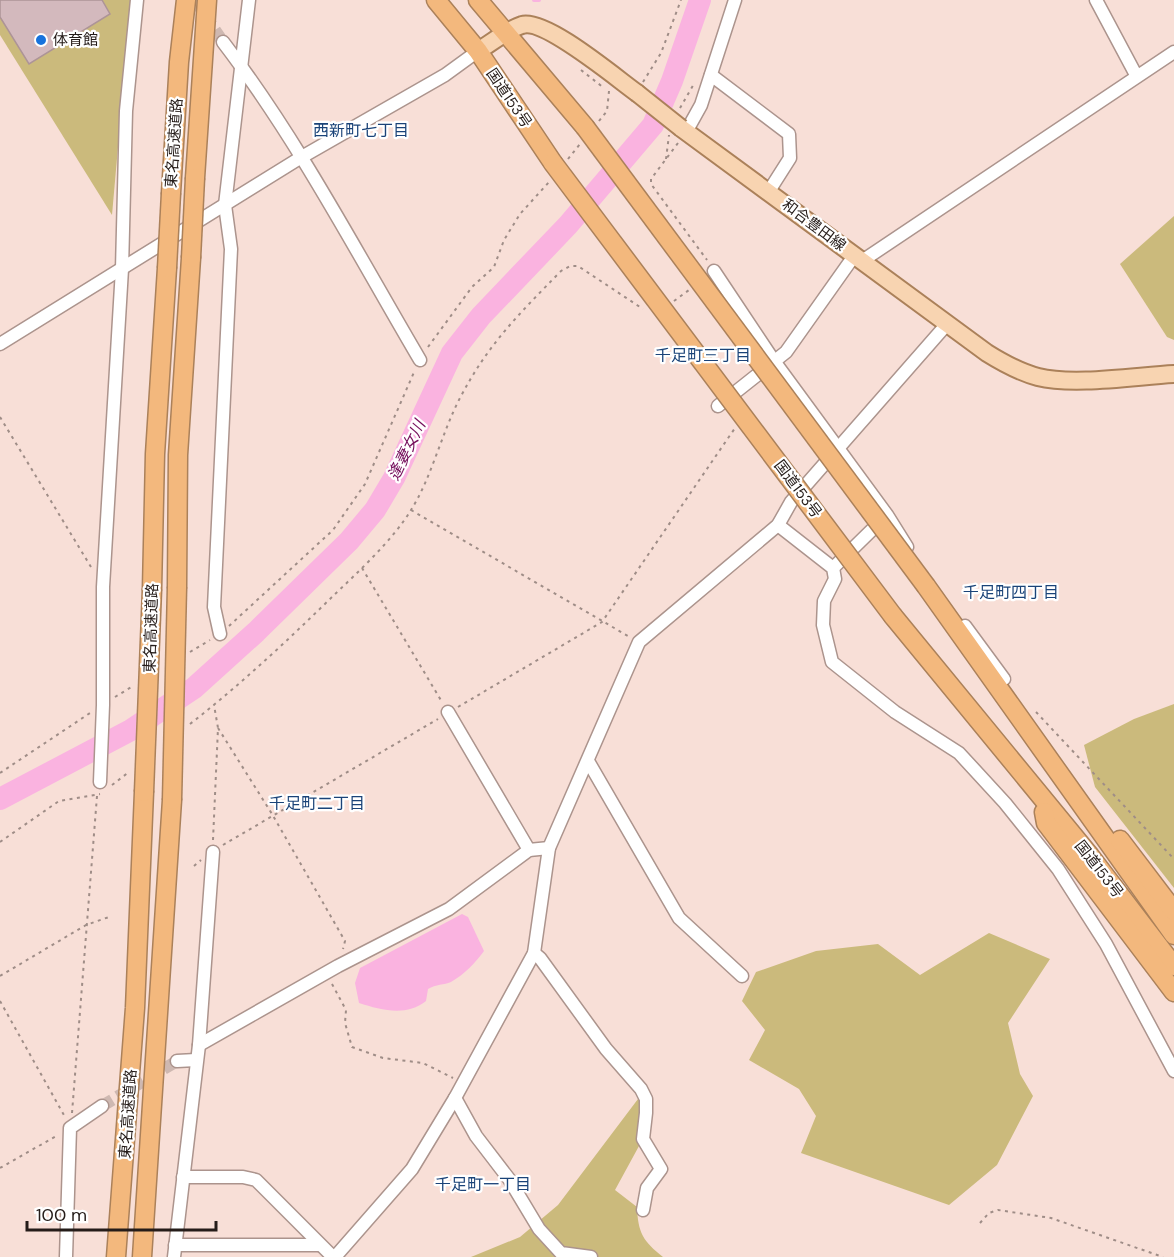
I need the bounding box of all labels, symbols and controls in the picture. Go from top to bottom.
place label: 体育館 [53,30,98,50]
marker: 体育館 [34,33,48,47]
street label: 国道153号 [482,64,536,132]
street label: 東名高速道路 [161,97,187,189]
district label: 西新町七丁目 [313,120,409,141]
street label: 和合豊田線 [778,194,850,256]
district label: 千足町三丁目 [655,345,751,366]
water label: 逢妻女川 [383,415,431,484]
street label: 国道153号 [770,456,826,522]
district label: 千足町四丁目 [963,582,1059,603]
street label: 東名高速道路 [139,583,163,673]
district label: 千足町二丁目 [269,793,365,814]
street label: 国道153号 [1070,836,1128,902]
street label: 東名高速道路 [115,1068,141,1160]
district label: 千足町一丁目 [435,1174,531,1195]
scale bar [27,1194,216,1232]
text: 100 m [36,1203,87,1227]

